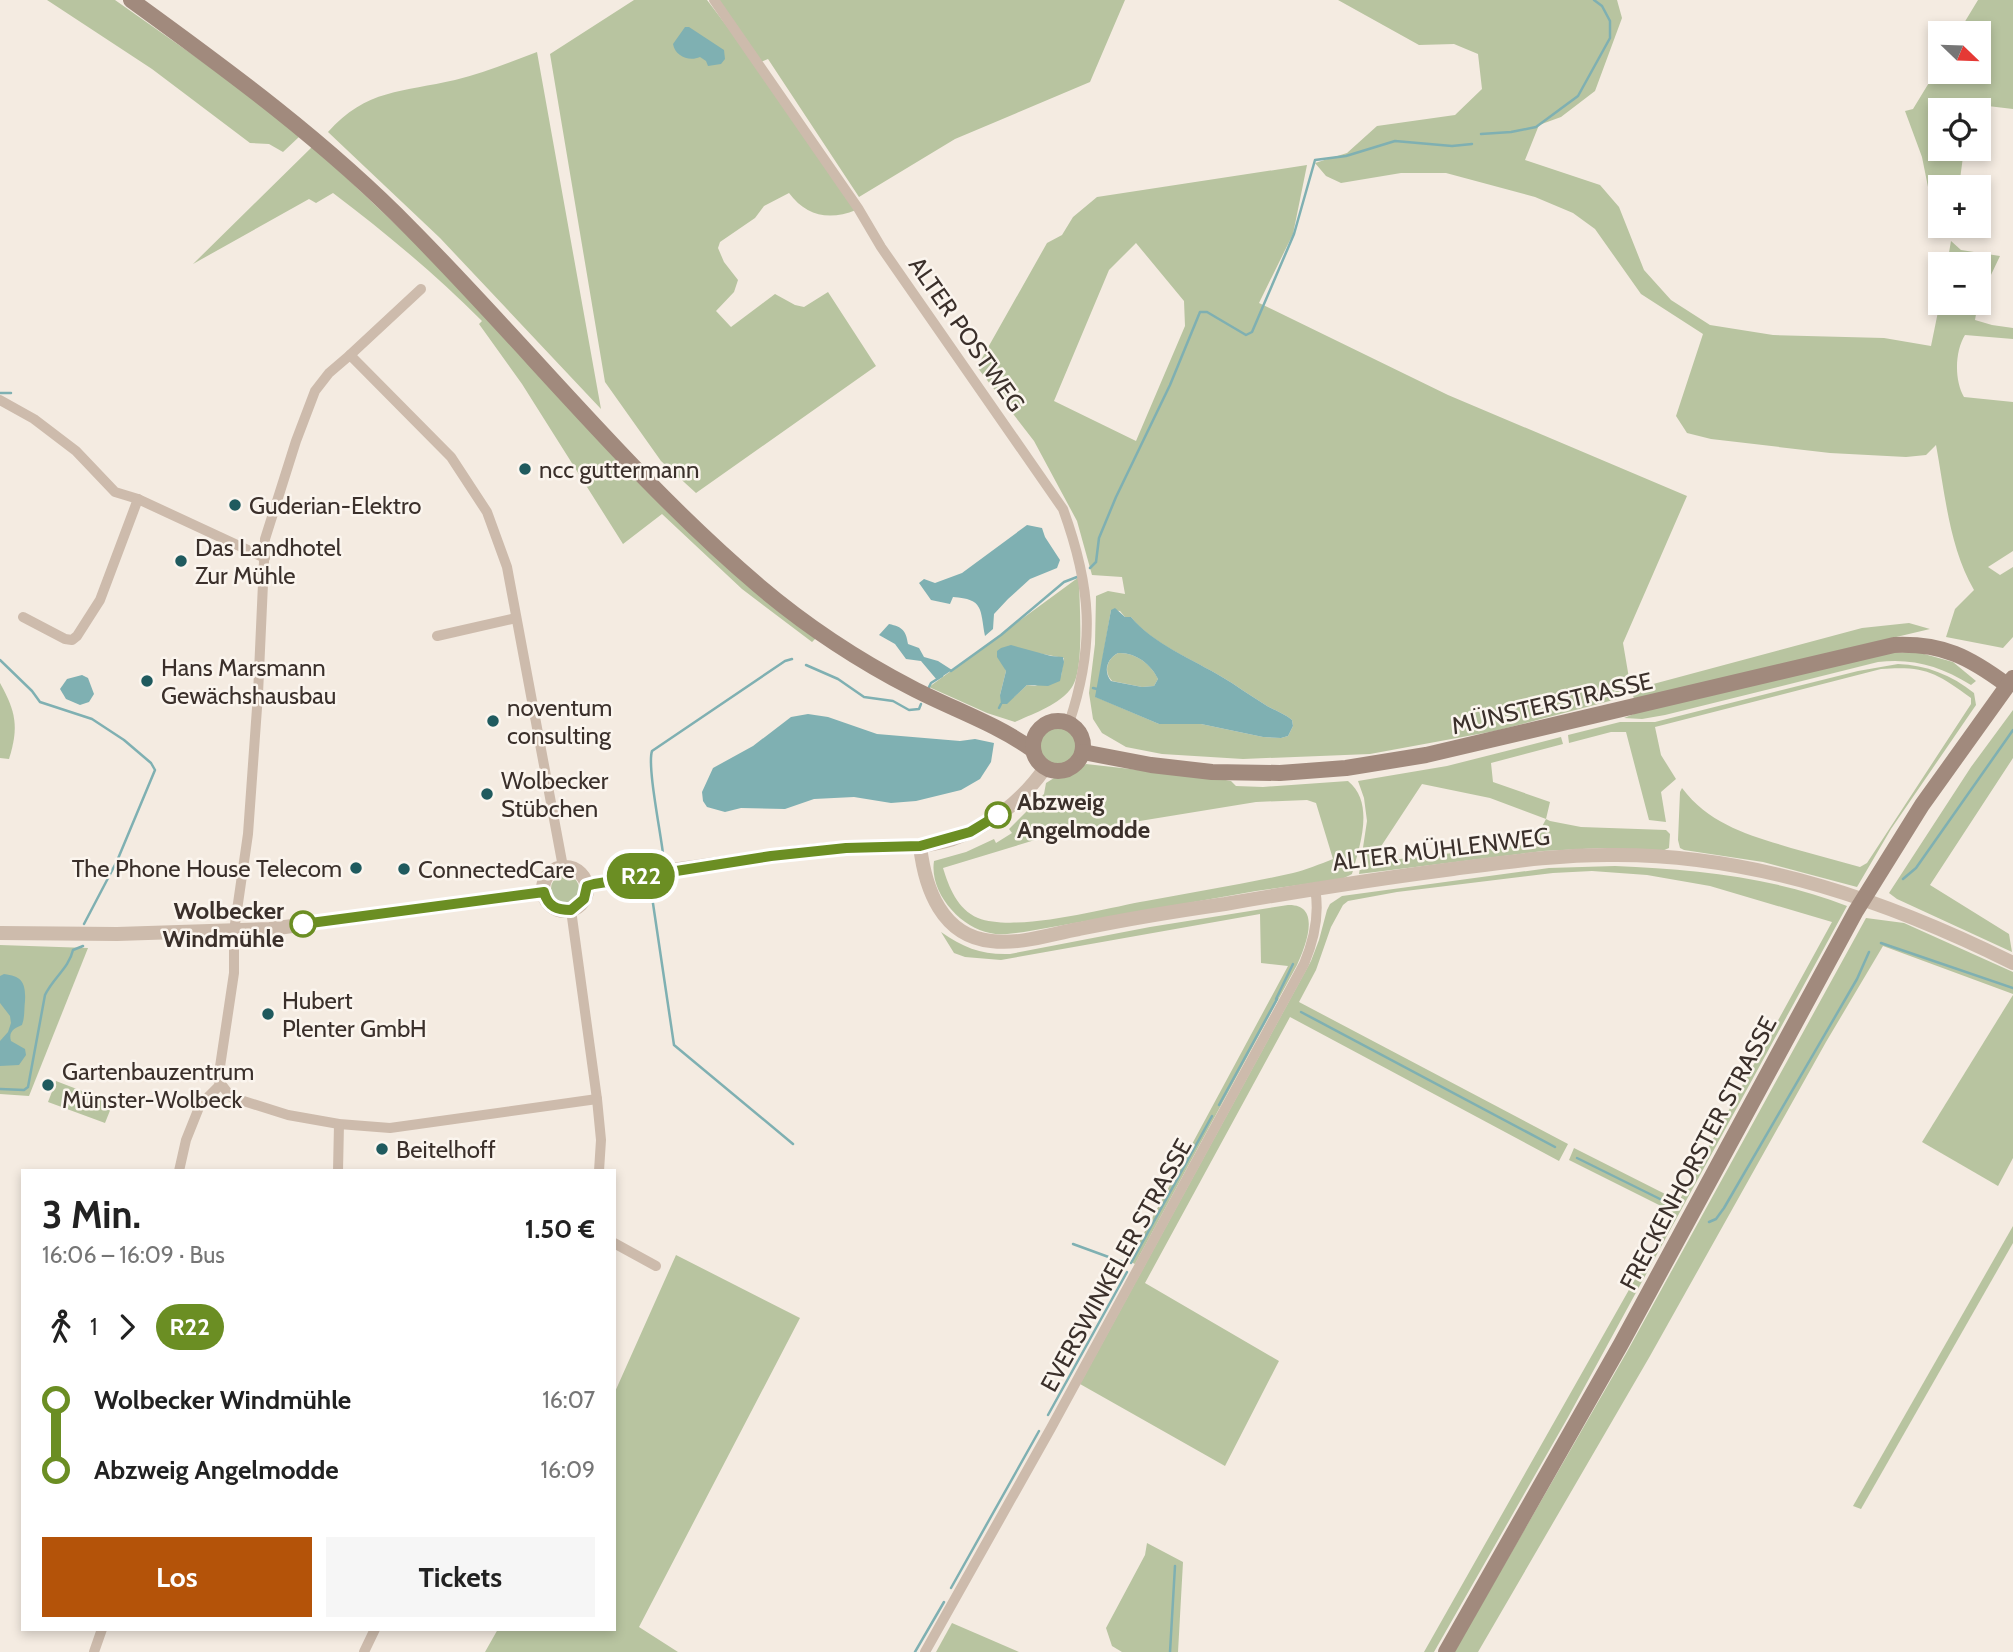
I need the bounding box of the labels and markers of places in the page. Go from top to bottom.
place label: ncc guttermann [539,455,699,484]
marker: ncc guttermann [517,461,533,477]
place label: Guderian-Elektro [249,491,421,520]
marker: Guderian-Elektro [227,497,243,513]
place label: Das Landhotel Zur Mühle [195,533,342,590]
marker: Das Landhotel Zur Mühle [173,553,189,569]
place label: Hans Marsmann Gewächshausbau [161,653,336,710]
marker: Hans Marsmann Gewächshausbau [139,673,155,689]
place label: noventum consulting [507,693,612,750]
marker: noventum consulting [485,713,501,729]
place label: Wolbecker Stübchen [501,766,609,823]
marker: Wolbecker Stübchen [479,786,495,802]
place label: Abzweig Angelmodde [1017,787,1150,844]
marker: Abzweig Angelmodde [985,802,1011,828]
place label: The Phone House Telecom [72,854,342,883]
place label: ConnectedCare [418,855,575,884]
marker: The Phone House Telecom [348,860,364,876]
marker: ConnectedCare [396,861,412,877]
place label: Wolbecker Windmühle [163,896,284,953]
marker: Wolbecker Windmühle [290,911,316,937]
place label: Hubert Plenter GmbH [282,986,427,1043]
marker: Hubert Plenter GmbH [260,1006,276,1022]
place label: Gartenbauzentrum Münster-Wolbeck [62,1057,254,1114]
marker: Gartenbauzentrum Münster-Wolbeck [40,1077,56,1093]
place label: Beitelhoff [396,1135,496,1164]
marker: Beitelhoff [374,1141,390,1157]

